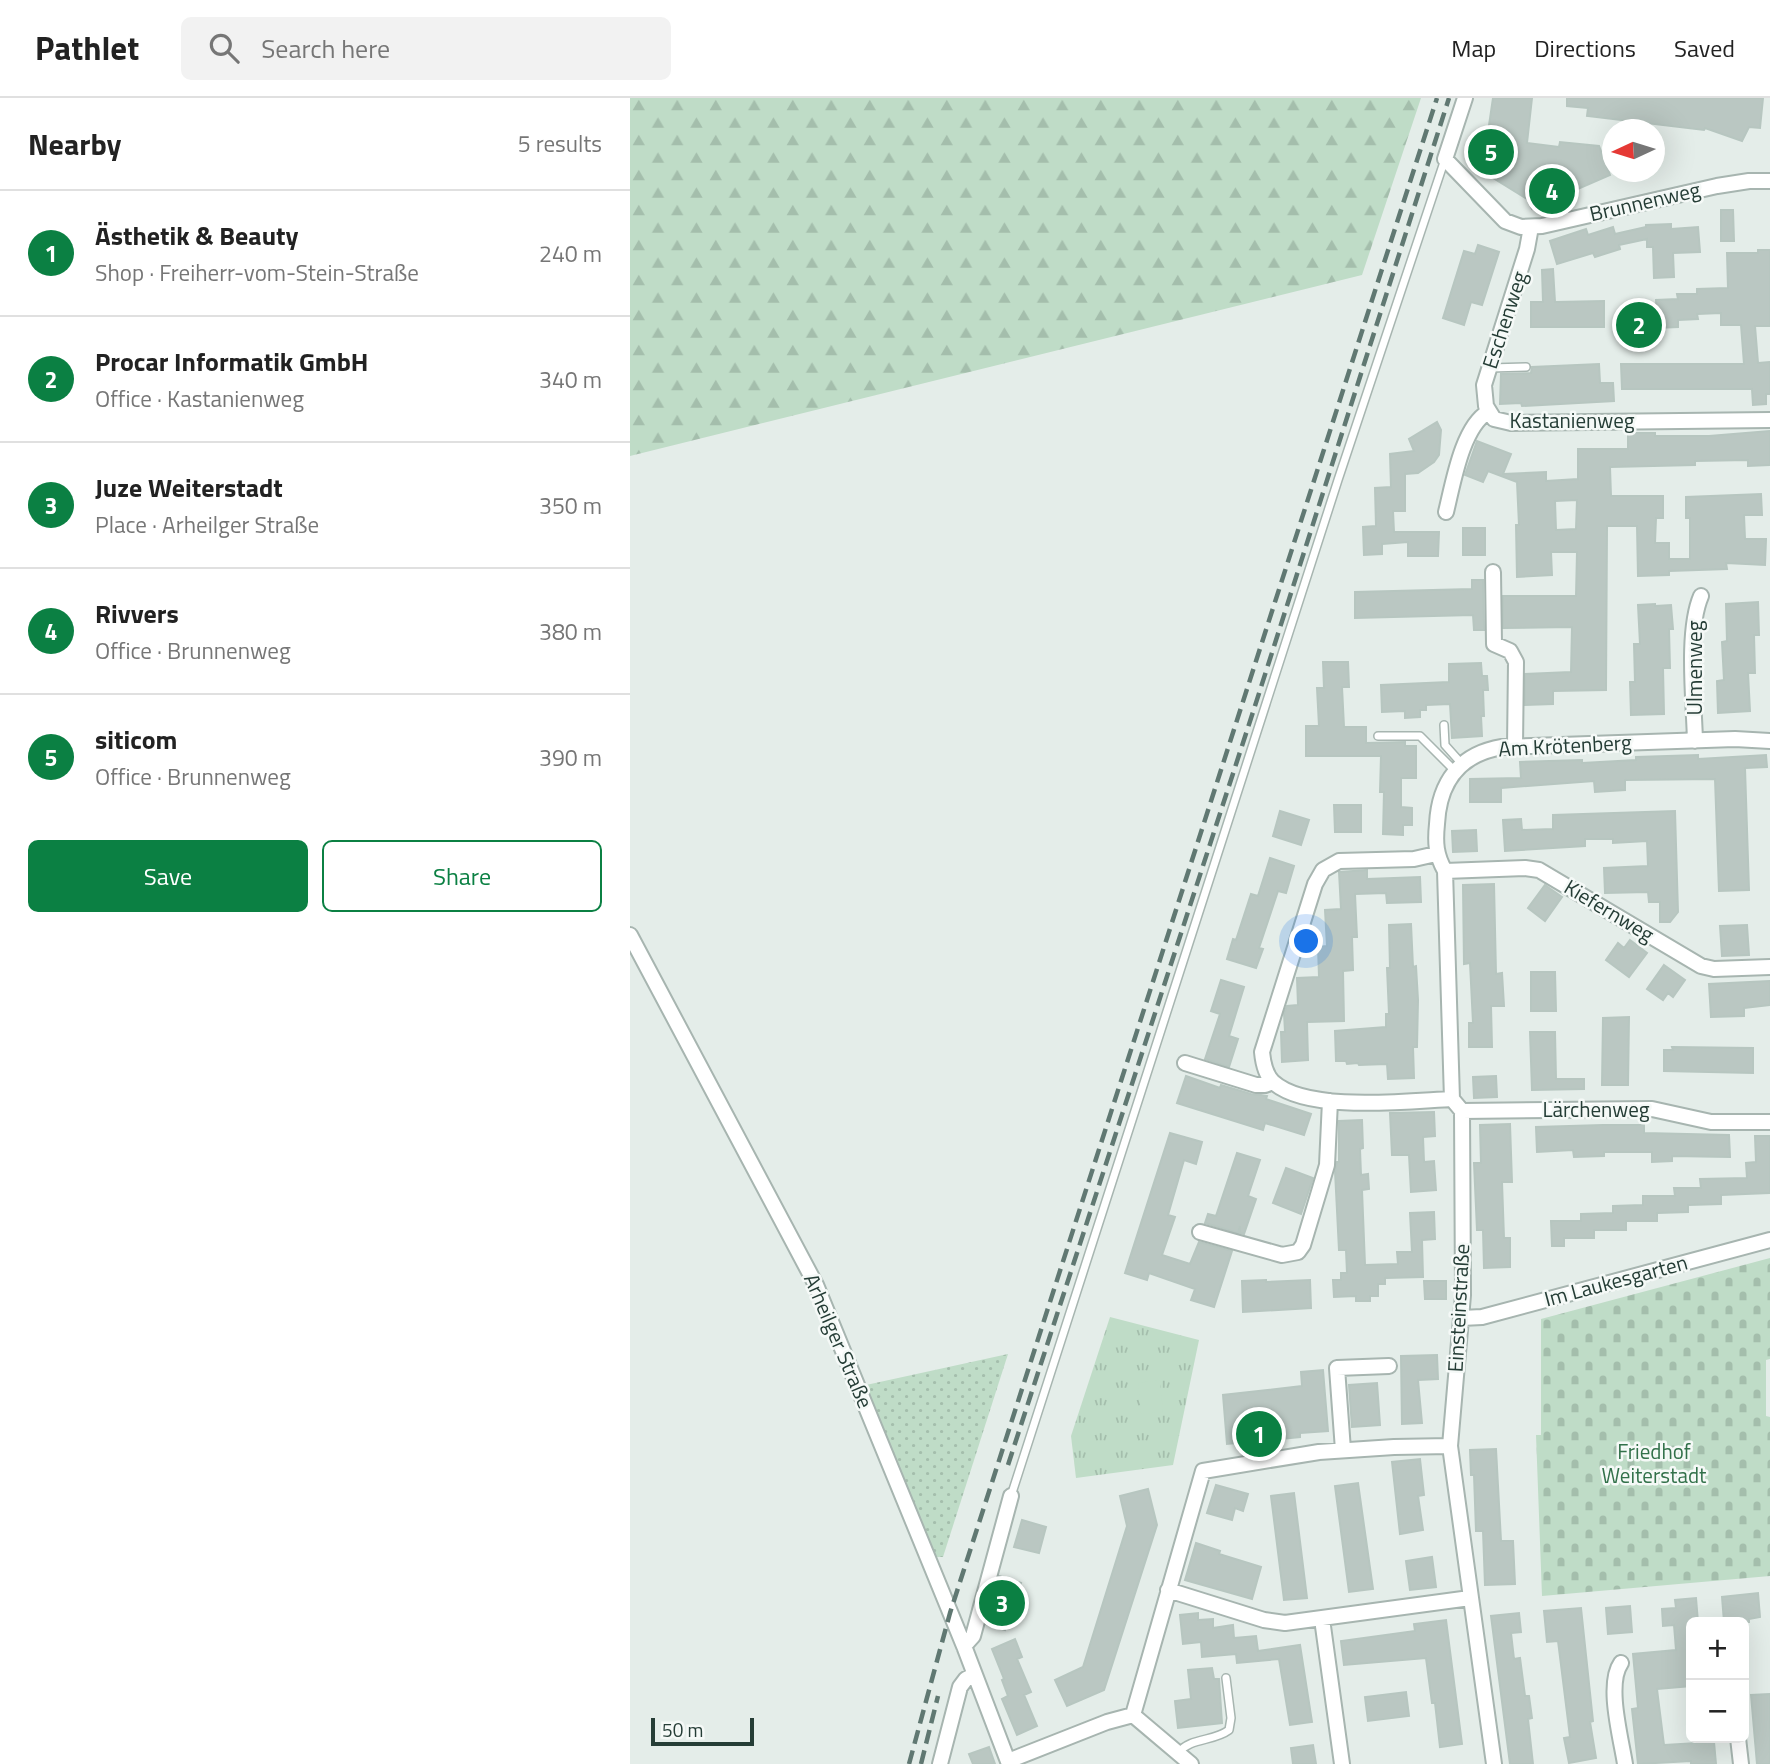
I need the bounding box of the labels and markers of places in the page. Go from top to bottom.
pin: 5 [1468,126,1514,178]
pin: 4 [1529,165,1575,217]
pin: 2 [1616,299,1662,351]
pin: 1 [1236,1408,1282,1460]
pin: 3 [979,1577,1025,1629]

